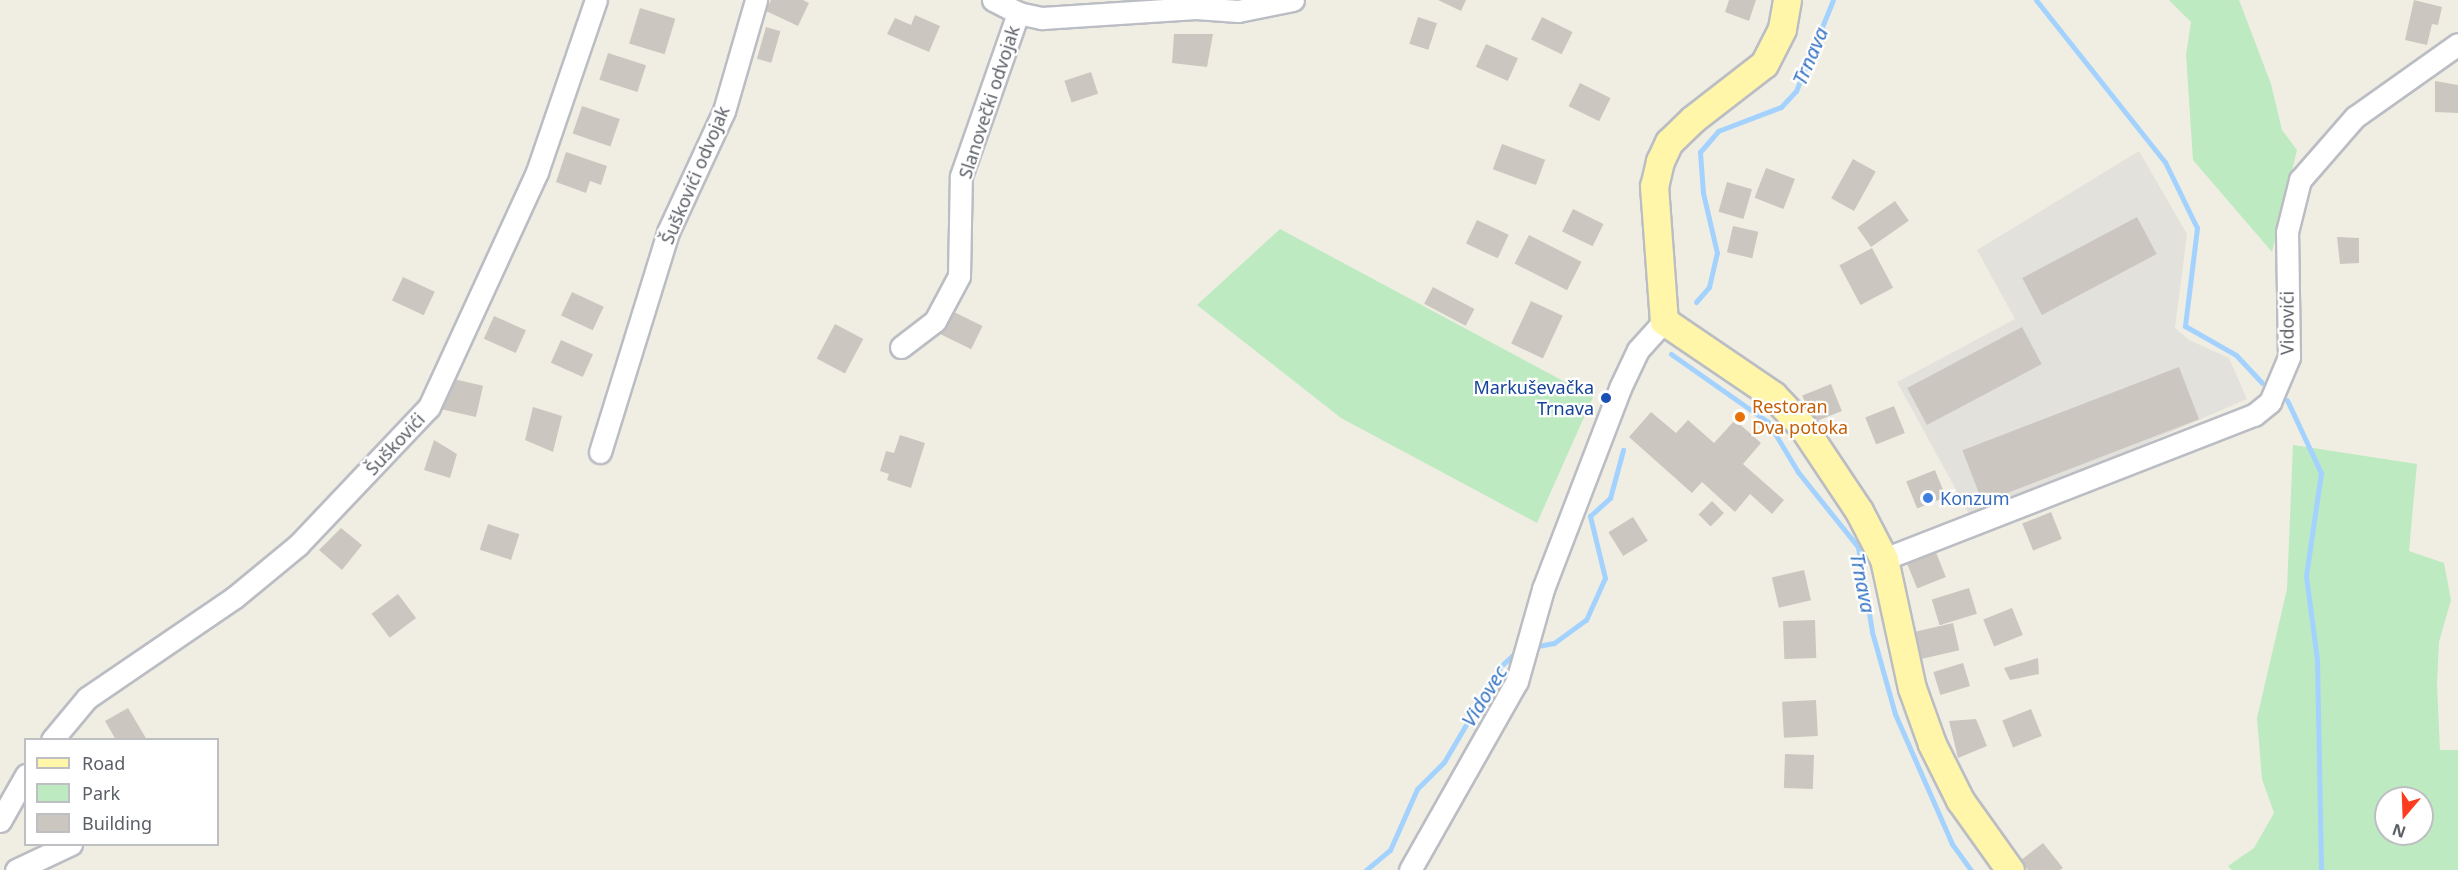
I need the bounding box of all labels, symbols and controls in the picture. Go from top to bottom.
street label: Slanovečki odvojak [954,23,1024,181]
water label: Trnava [1787,23,1833,89]
street label: Šuškovići odvojak [656,103,734,247]
street label: Vidovići [2276,291,2298,355]
place label: Markuševačka Trnava [1473,377,1594,420]
marker: Markuševačka Trnava [1599,391,1613,405]
place label: Restoran Dva potoka [1752,396,1848,438]
street label: Šuškovići [361,409,429,479]
marker: Restoran Dva potoka [1733,410,1747,424]
place label: Konzum [1940,487,2010,509]
marker: Konzum [1921,491,1935,505]
water label: Trnava [1845,551,1881,615]
water label: Vidovec [1456,661,1512,731]
legend [24,738,219,846]
text: Road [82,751,125,775]
text: Park [82,781,120,805]
north arrow [2374,786,2434,846]
text: Building [82,811,152,835]
text: N [2389,819,2409,844]

